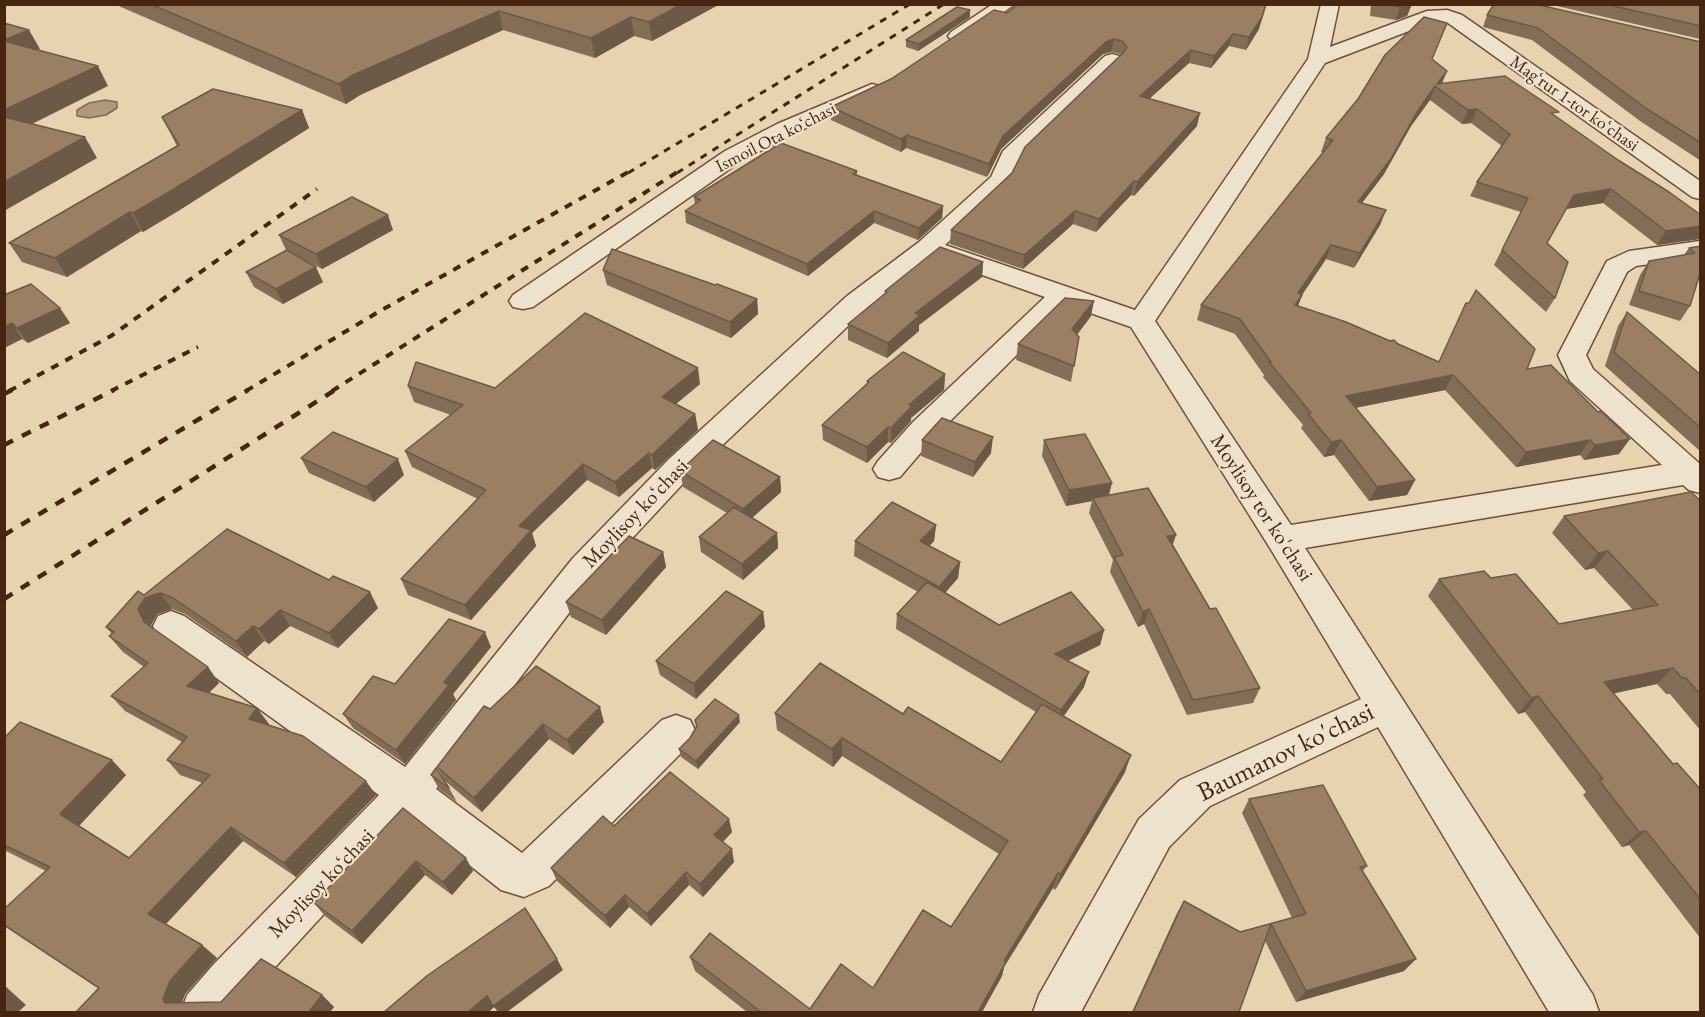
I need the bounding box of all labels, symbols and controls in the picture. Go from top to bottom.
street label: Magʻrur 1-tor koʻchasi [1505,51,1643,157]
street label: Ismoil Ota koʻchasi [712,98,840,178]
street label: Moylisoy tor ko'chasi [1204,430,1318,586]
street label: Moylisoy koʻchasi [578,454,694,574]
street label: Baumanov ko'chasi [1193,697,1379,809]
street label: Moylisoy koʻchasi [264,824,380,944]

